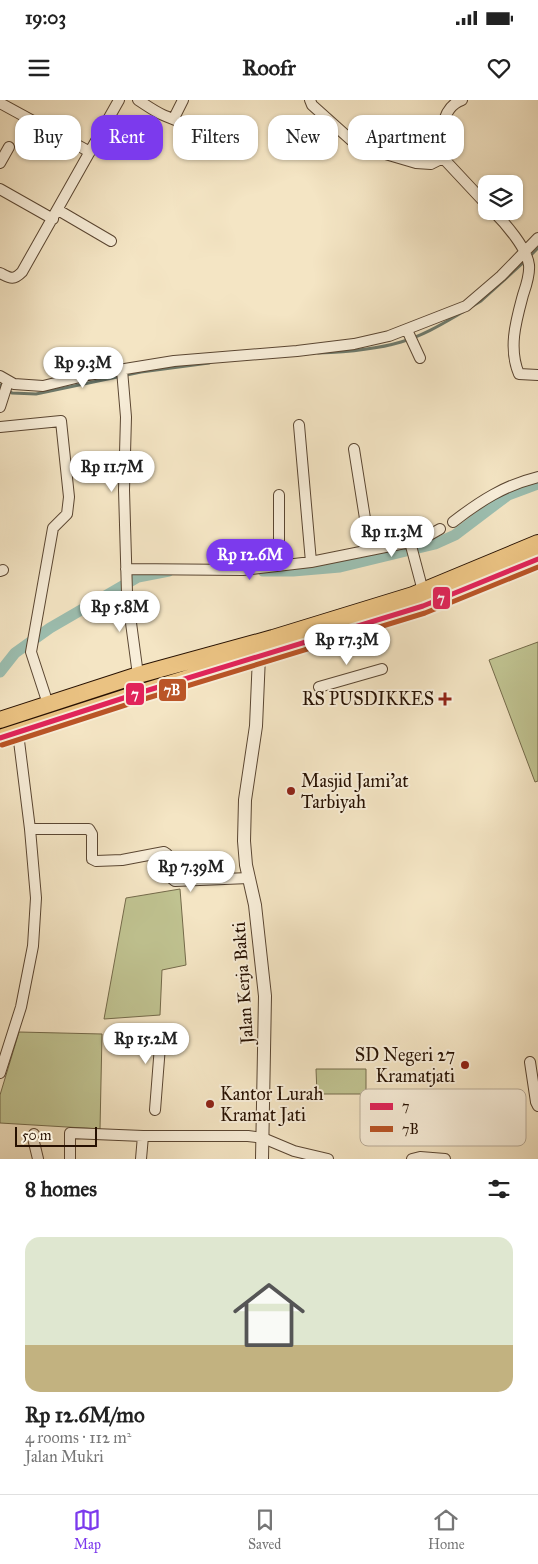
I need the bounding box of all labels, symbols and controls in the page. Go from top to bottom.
text: 19:03 [25,6,66,29]
icon: menu [25,54,53,82]
text: Roofr [242,54,296,81]
icon: heart [485,54,513,82]
chip: Buy [15,115,81,160]
chip: Rent [91,115,163,160]
chip: Filters [173,115,258,160]
chip: New [268,115,338,160]
chip: Apartment [348,115,464,160]
map controls [478,175,523,220]
button: layers [478,175,523,220]
pin: Rp 9.3M [37,346,129,389]
text: Rp 9.3M [54,353,112,372]
pin: Rp 11.7M [60,450,164,493]
text: Rp 11.7M [81,457,143,476]
pin: Rp 11.3M [340,516,444,558]
text: Rp 11.3M [361,522,423,541]
pin: Rp 12.6M [198,538,302,581]
text: Rp 12.6M [217,545,283,564]
line badge: 7 [432,586,451,610]
pin: Rp 5.8M [74,590,166,633]
text: 7 [437,590,445,607]
text: Rp 5.8M [91,597,149,616]
pin: Rp 17.3M [295,624,399,666]
text: Rp 17.3M [315,630,379,649]
line badge: 7B [158,678,187,702]
line badge: 7 [125,682,145,706]
text: 7B [164,682,180,699]
text: 7 [131,686,139,703]
place label: RS PUSDIKKES [302,688,434,710]
marker: RS PUSDIKKES [438,692,452,706]
place label: Masjid Jami'at Tarbiyah [301,770,409,813]
marker: Masjid Jami'at Tarbiyah [285,785,297,797]
pin: Rp 7.39M [139,850,243,893]
text: Rp 7.39M [158,857,224,876]
street label: Jalan Kerja Bakti [228,921,259,1047]
pin: Rp 15.2M [94,1022,198,1065]
text: Rp 15.2M [114,1029,178,1048]
place label: SD Negeri 27 Kramatjati [355,1044,455,1087]
marker: SD Negeri 27 Kramatjati [459,1059,471,1071]
place label: Kantor Lurah Kramat Jati [220,1083,323,1127]
legend [360,1089,526,1146]
marker: Kantor Lurah Kramat Jati [204,1098,216,1110]
text: 7 [402,1098,409,1115]
text: 7B [402,1121,419,1138]
scale bar [15,1124,98,1147]
text: 50 m [22,1127,51,1144]
icon: filters [485,1175,513,1203]
text: 8 homes [25,1176,97,1202]
icon: home [224,1270,314,1360]
text: Rp 12.6M/mo [25,1402,145,1428]
text: 4 rooms · 112 m² [25,1428,131,1447]
text: Jalan Mukri [25,1447,104,1466]
tab: Map [73,1506,101,1553]
tab: Saved [248,1506,281,1553]
tab: Home [428,1506,465,1553]

